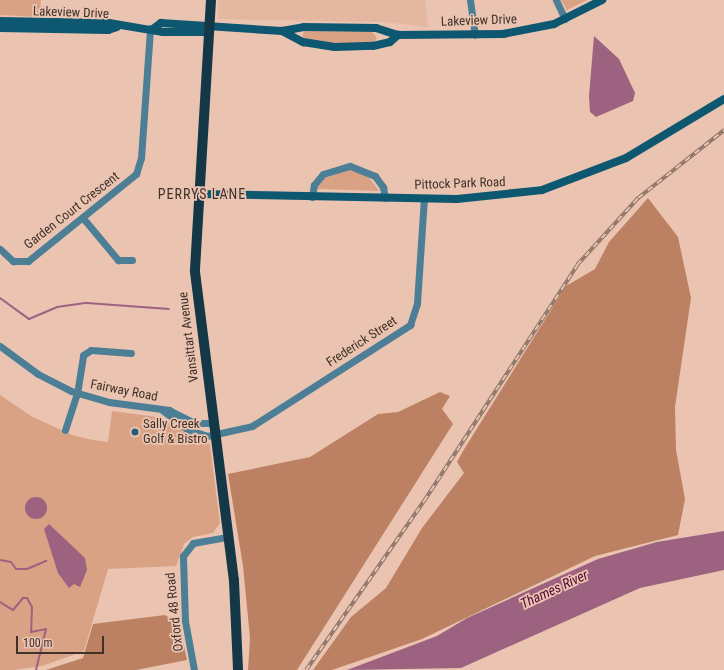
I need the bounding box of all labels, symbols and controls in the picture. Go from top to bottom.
street label: Lakeview Drive [33,4,109,22]
street label: Lakeview Drive [441,12,517,30]
street label: Garden Court Crescent [21,169,123,253]
street label: Pittock Park Road [414,175,506,193]
district label: PERRYS LANE [158,186,246,202]
street label: Vansittart Avenue [176,291,202,383]
street label: Frederick Street [324,313,400,371]
street label: Fairway Road [89,377,159,405]
place label: Sally Creek Golf & Bistro [143,417,208,448]
marker: Sally Creek Golf & Bistro [130,427,140,437]
water label: Thames River [518,566,590,612]
street label: Oxford 48 Road [163,572,187,652]
scale bar [18,628,106,654]
text: 100 m [23,636,53,650]

